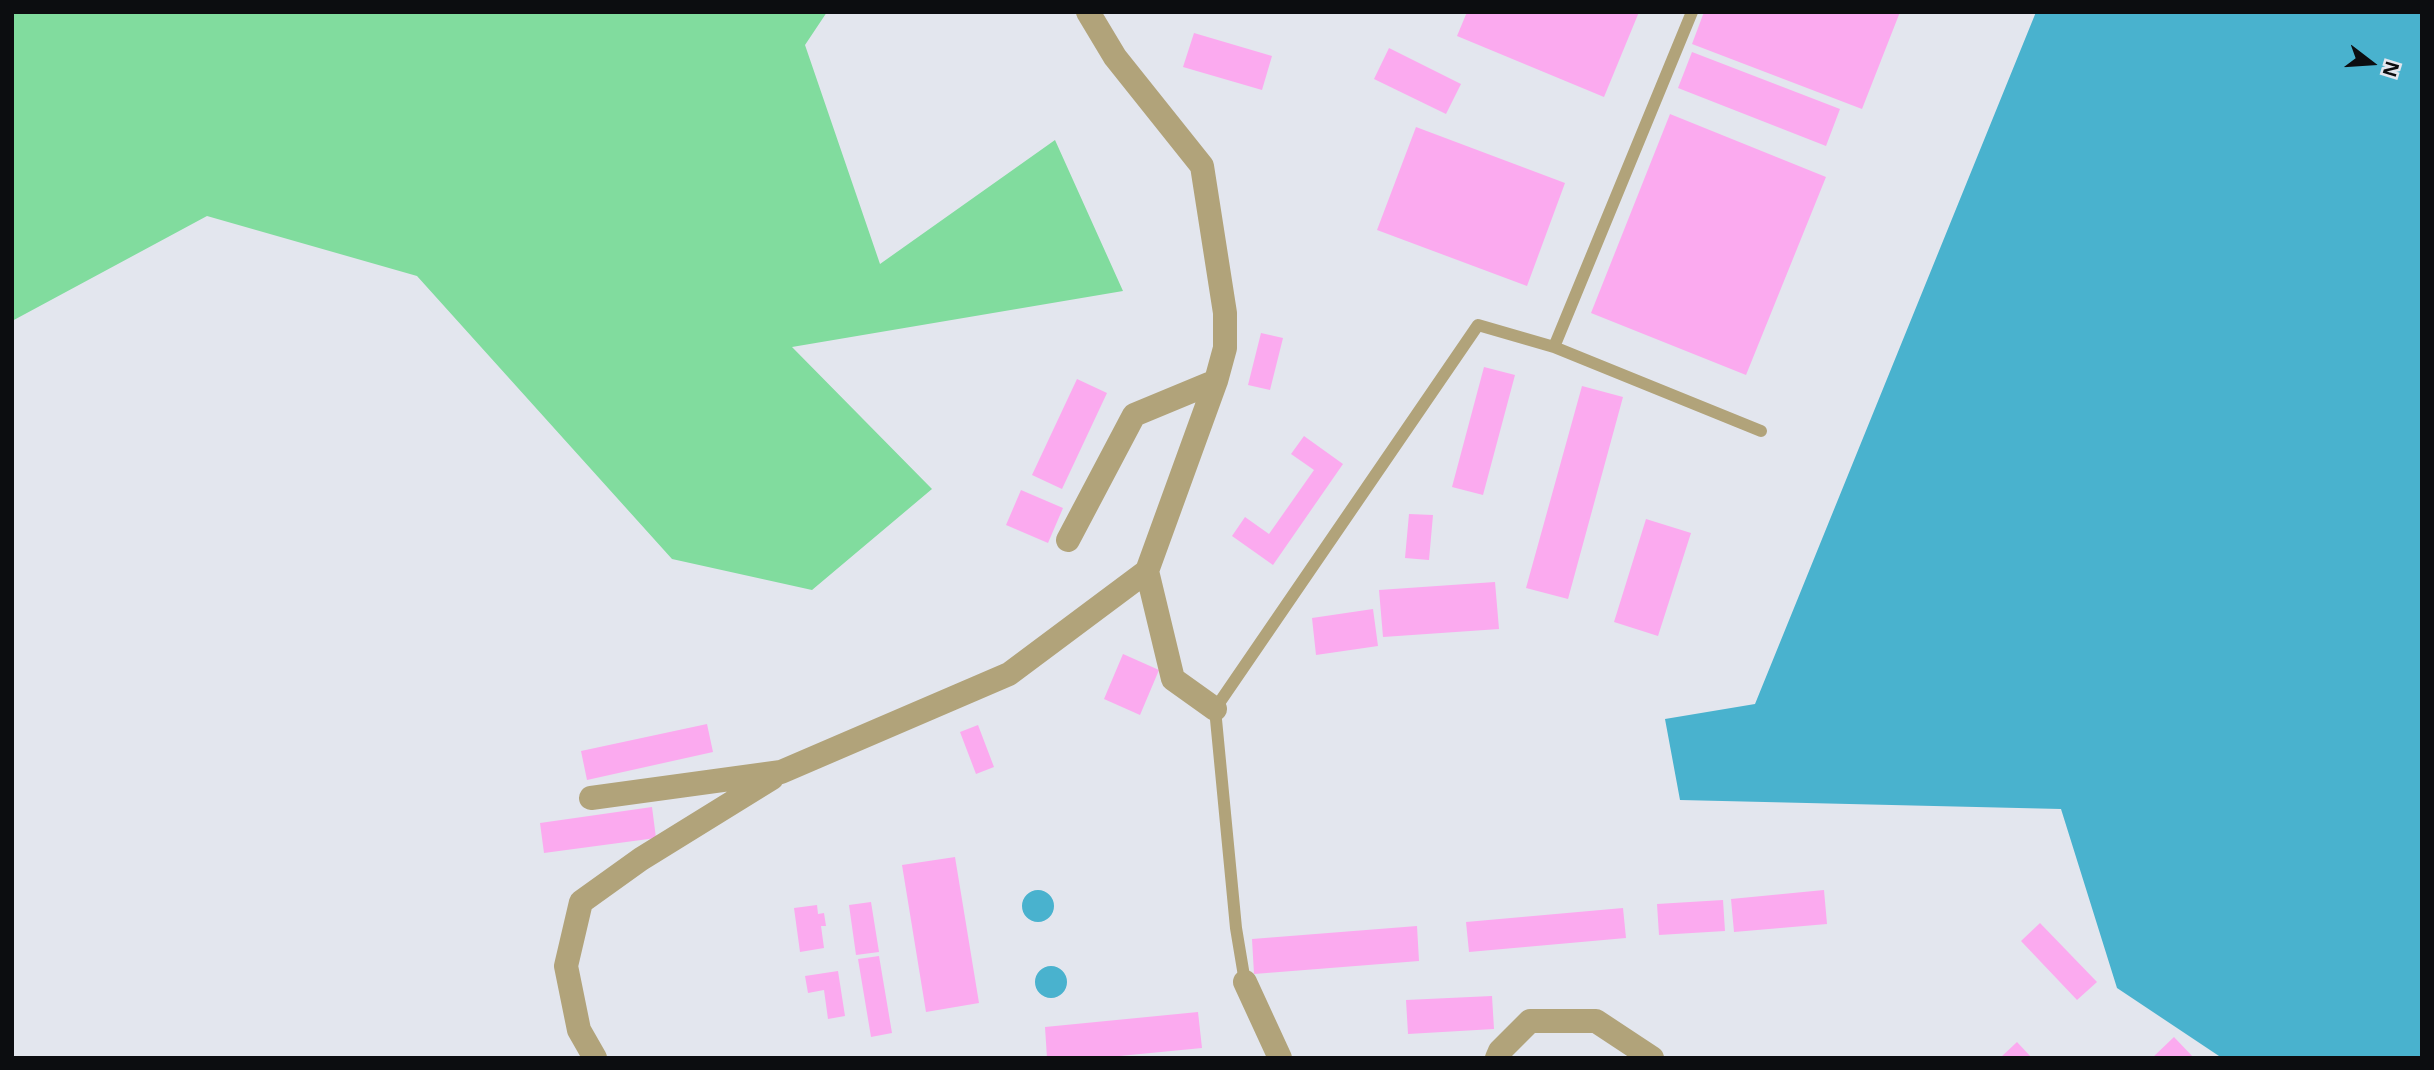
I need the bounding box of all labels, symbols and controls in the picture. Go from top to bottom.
north arrow [2336,28,2406,98]
text: N [2376,58,2406,80]

